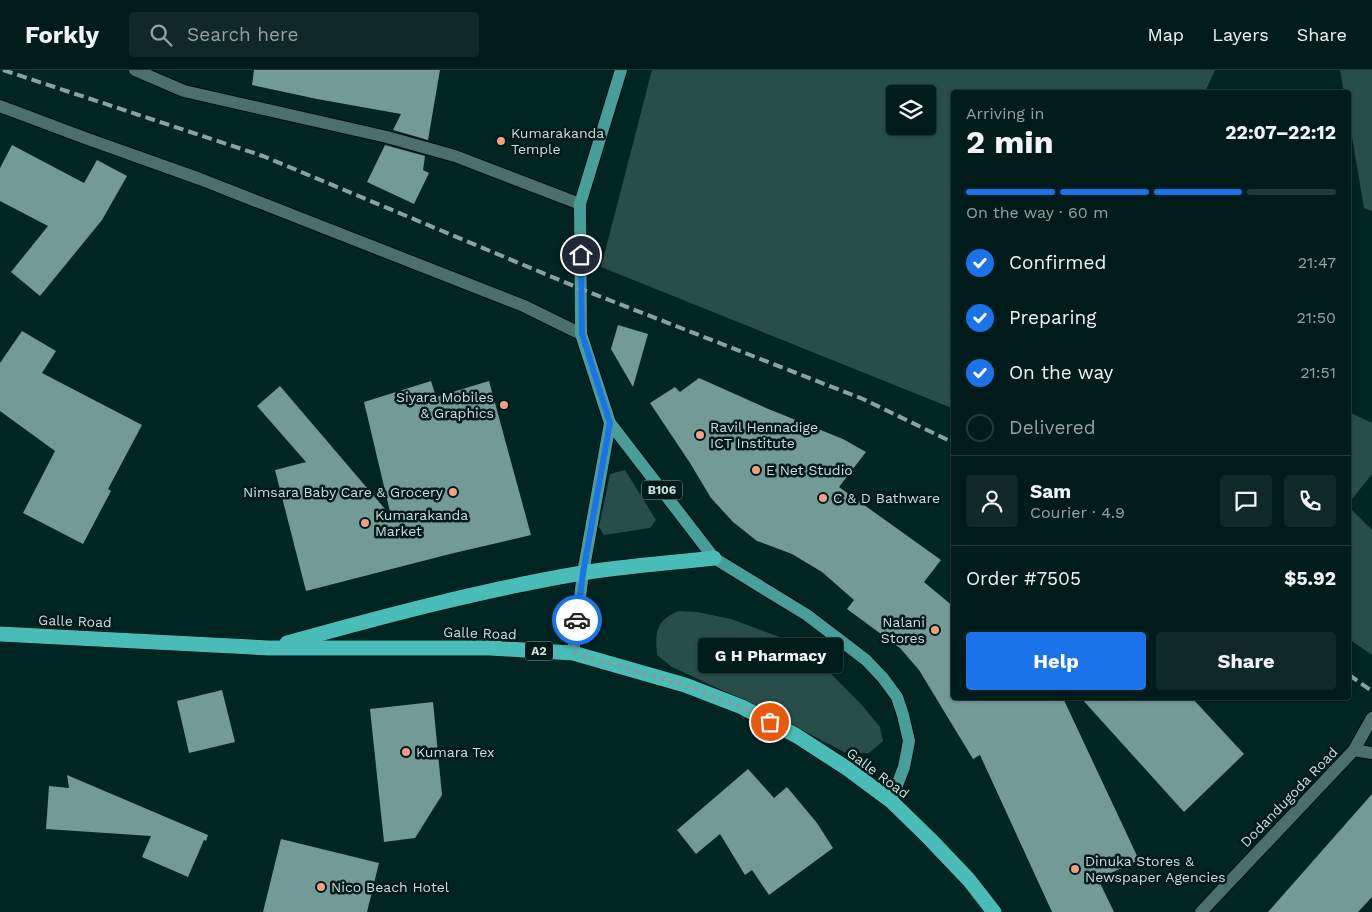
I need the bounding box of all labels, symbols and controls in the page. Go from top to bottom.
search box [129,12,479,57]
text: Forkly [25,21,99,49]
icon: search [147,21,175,49]
text: Search here [187,23,298,46]
text: Map [1147,24,1184,45]
text: Layers [1212,24,1269,45]
text: Share [1297,24,1347,45]
map controls [886,85,936,135]
button: layers [886,85,936,135]
text: Arriving in [966,104,1044,123]
text: 22:07–22:12 [1225,121,1336,144]
text: 2 min [966,123,1054,161]
place label: Kumarakanda Temple [511,125,604,157]
marker: Kumarakanda Temple [495,135,507,147]
text: On the way · 60 m [966,203,1108,222]
pin [560,234,602,276]
icon: home [567,241,595,269]
icon: check [966,249,994,277]
text: Confirmed [1009,251,1106,274]
text: 21:47 [1298,253,1336,272]
icon: check [966,304,994,332]
text: Preparing [1009,306,1096,329]
text: 21:50 [1296,308,1336,327]
icon: check [966,359,994,387]
text: On the way [1009,361,1113,384]
text: 21:51 [1300,363,1336,382]
place label: Siyara Mobiles & Graphics [396,389,494,421]
marker: Siyara Mobiles & Graphics [498,399,510,411]
text: Delivered [1009,416,1096,439]
place label: Ravil Hennadige ICT Institute [710,419,818,451]
marker: Ravil Hennadige ICT Institute [694,429,706,441]
place label: E Net Studio [766,462,853,478]
marker: E Net Studio [750,464,762,476]
button: person [966,475,1018,527]
button: chat [1220,475,1272,527]
button: phone [1284,475,1336,527]
road number: B106 [642,480,682,500]
text: Sam [1030,480,1071,503]
place label: Nimsara Baby Care & Grocery [243,484,444,500]
marker: Nimsara Baby Care & Grocery [447,486,459,498]
place label: C & D Bathware [833,490,940,506]
marker: C & D Bathware [817,492,829,504]
text: Courier · 4.9 [1030,503,1125,522]
place label: Kumarakanda Market [375,507,468,539]
marker: Kumarakanda Market [359,517,371,529]
text: Order #7505 [966,567,1081,590]
text: $5.92 [1284,567,1336,590]
courier [552,595,602,645]
icon: car [563,606,591,634]
street label: Galle Road [38,612,112,630]
place label: Nalani Stores [881,614,925,646]
street label: Galle Road [443,624,517,642]
marker: Nalani Stores [929,624,941,636]
button: Help [966,632,1146,690]
button: Share [1156,632,1336,690]
callout: G H Pharmacy [698,637,842,672]
road number: A2 [525,642,553,660]
text: G H Pharmacy [715,646,826,665]
pin [749,701,791,743]
icon: bag [756,708,784,736]
place label: Kumara Tex [416,744,494,760]
street label: Galle Road [844,744,912,802]
street label: Dodandugoda Road [1237,744,1341,850]
marker: Kumara Tex [400,746,412,758]
place label: Dinuka Stores & Newspaper Agencies [1085,853,1226,885]
marker: Dinuka Stores & Newspaper Agencies [1069,863,1081,875]
place label: Nico Beach Hotel [331,879,450,895]
marker: Nico Beach Hotel [315,881,327,893]

